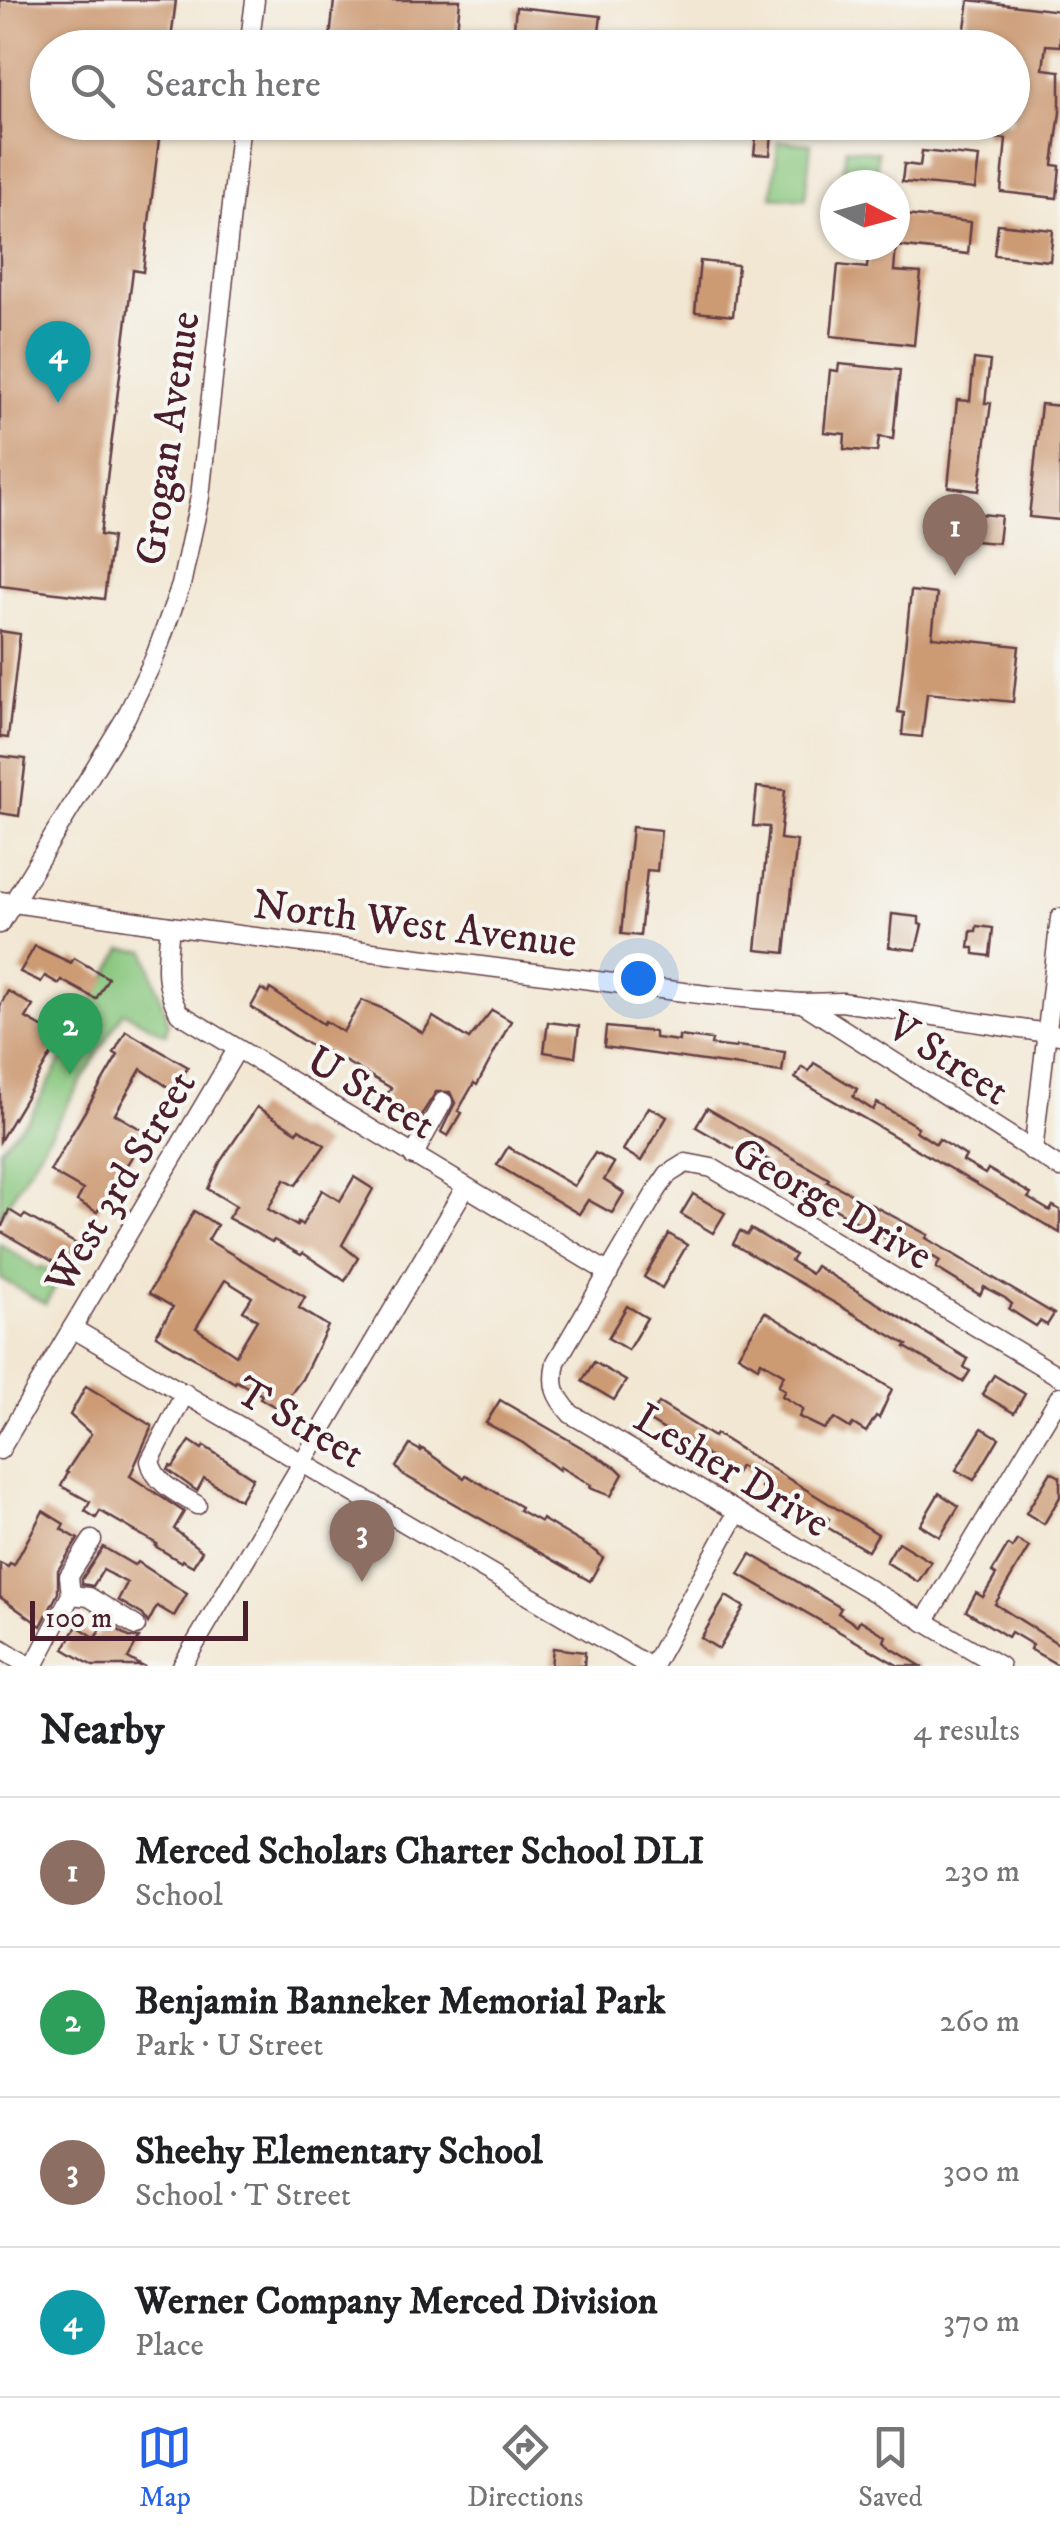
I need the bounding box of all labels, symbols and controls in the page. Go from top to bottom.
search box [30,30,1030,140]
icon: search [65,58,120,113]
text: Search here [145,61,321,109]
north arrow [820,170,910,260]
street label: Grogan Avenue [125,308,213,569]
pin: 4 [26,320,90,403]
pin: 1 [922,494,988,576]
street label: North West Avenue [250,879,579,971]
your location [613,953,664,1004]
pin: 2 [38,992,102,1075]
street label: V Street [876,1000,1018,1118]
street label: U Street [297,1035,444,1152]
street label: West 3rd Street [34,1062,208,1304]
street label: George Drive [722,1126,941,1283]
street label: T Street [226,1366,373,1481]
street label: Lesher Drive [624,1393,839,1550]
pin: 3 [330,1500,394,1582]
scale bar [30,1596,248,1640]
text: 100 m [45,1601,112,1636]
text: Nearby [40,1705,164,1757]
text: 4 results [913,1711,1020,1751]
text: Merced Scholars Charter School DLI [135,1828,704,1876]
text: 1 [67,1852,78,1892]
text: 230 m [944,1852,1020,1892]
text: School [135,1876,223,1916]
text: Benjamin Banneker Memorial Park [135,1978,666,2026]
text: 2 [65,2002,80,2042]
text: 260 m [940,2002,1020,2042]
text: Park · U Street [135,2026,324,2066]
text: Sheehy Elementary School [135,2128,543,2176]
text: 3 [67,2152,78,2192]
text: 300 m [943,2152,1020,2192]
text: School · T Street [135,2176,351,2216]
text: Werner Company Merced Division [135,2278,658,2326]
text: 4 [63,2302,82,2342]
text: 370 m [943,2302,1020,2342]
text: Place [135,2326,204,2366]
tab: Map [137,2420,192,2515]
tab: Directions [467,2420,583,2515]
tab: Saved [858,2420,923,2515]

